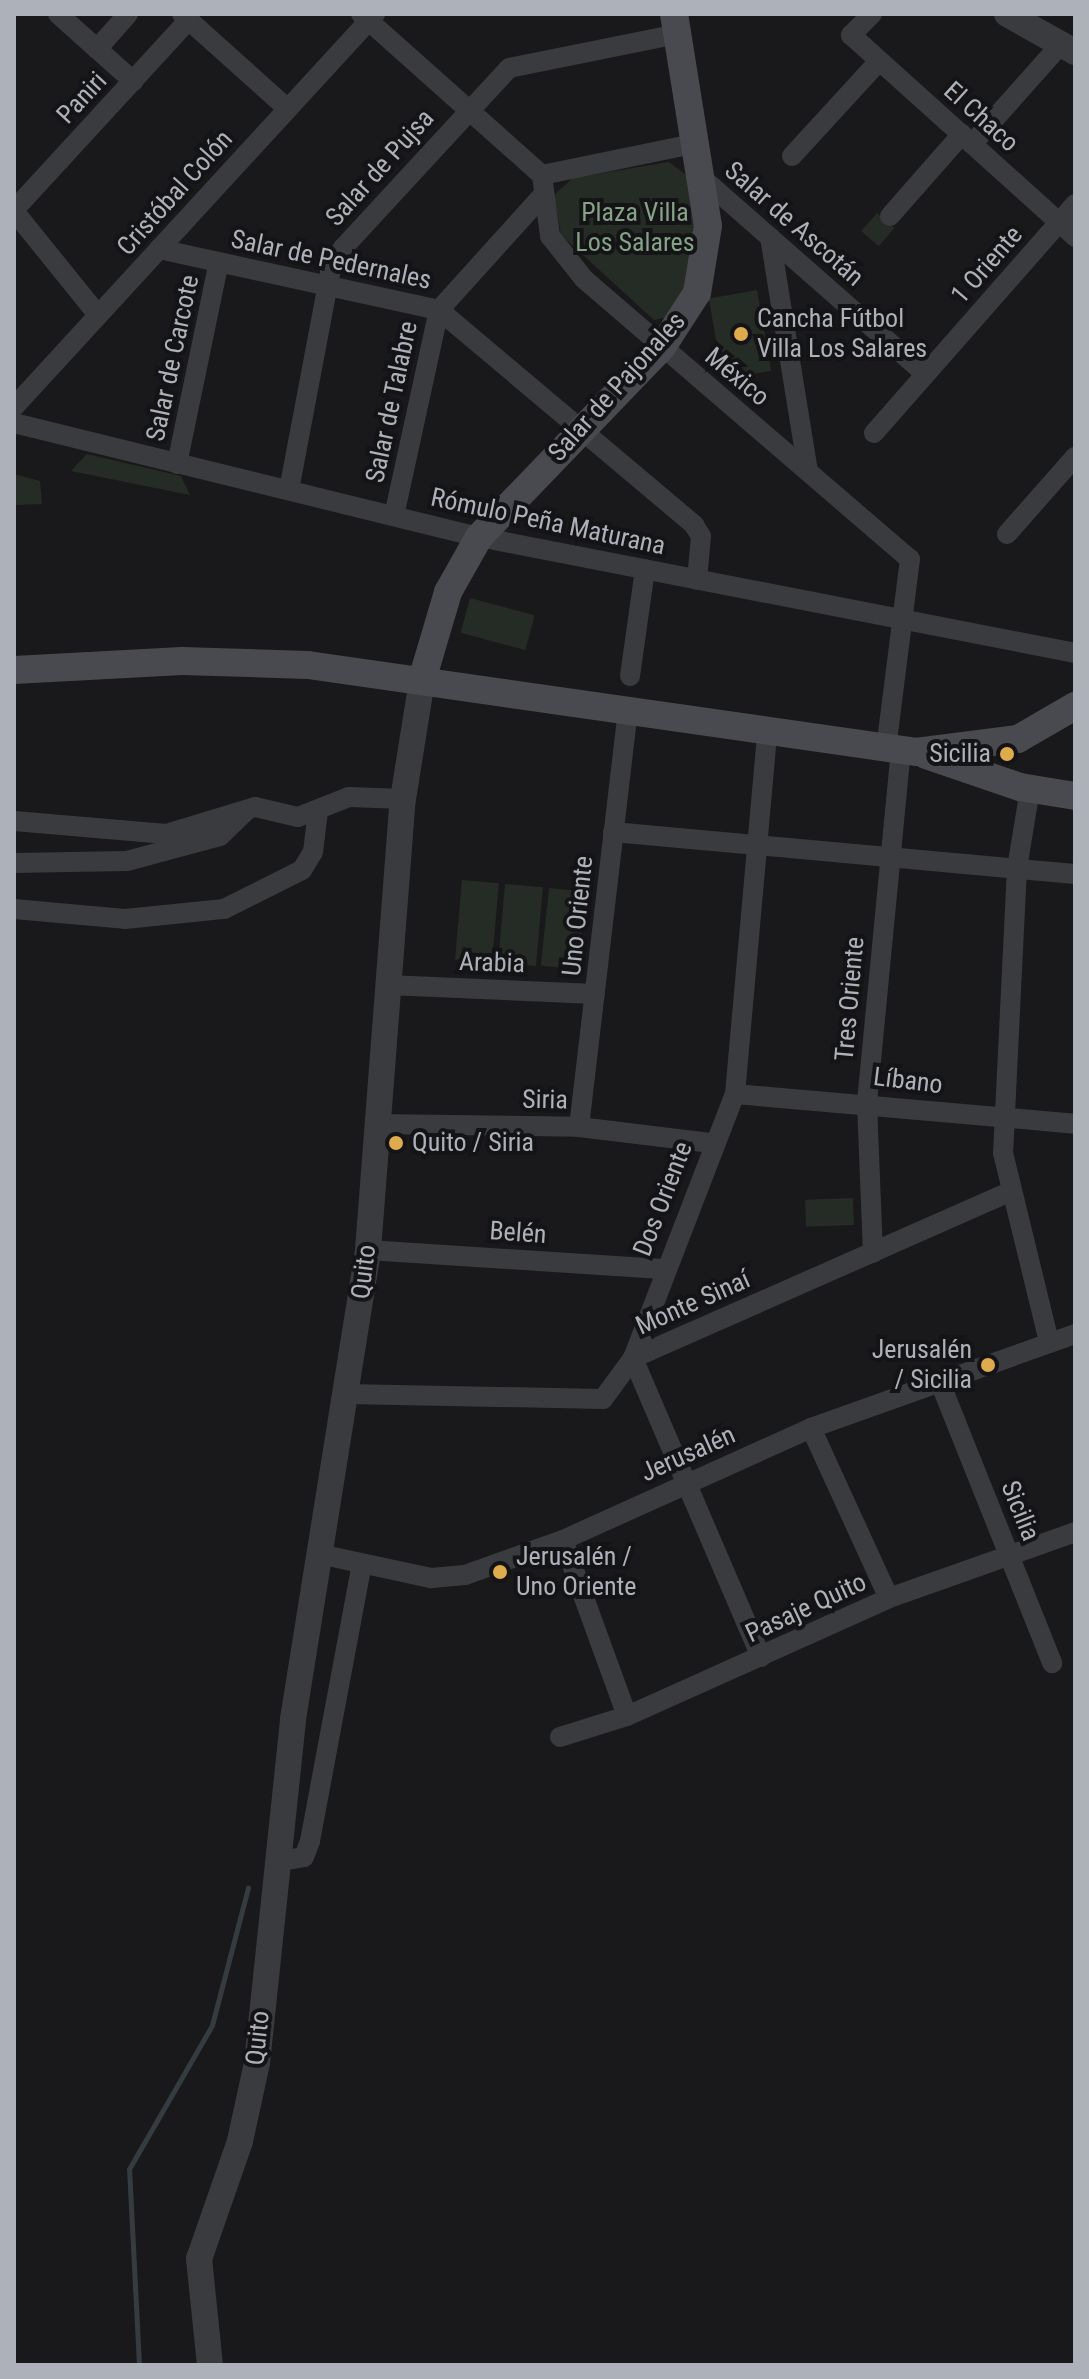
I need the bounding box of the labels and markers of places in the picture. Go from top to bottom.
place label: Cancha Fútbol Villa Los Salares [757,303,927,364]
marker: Cancha Fútbol Villa Los Salares [732,325,750,343]
place label: Sicilia [929,738,991,770]
marker: Sicilia [998,745,1016,763]
place label: Quito / Siria [412,1127,534,1159]
marker: Quito / Siria [387,1134,405,1152]
place label: Jerusalén / Sicilia [872,1334,972,1396]
marker: Jerusalén / Sicilia [979,1356,997,1374]
place label: Jerusalén / Uno Oriente [516,1541,636,1602]
marker: Jerusalén / Uno Oriente [491,1563,509,1581]

